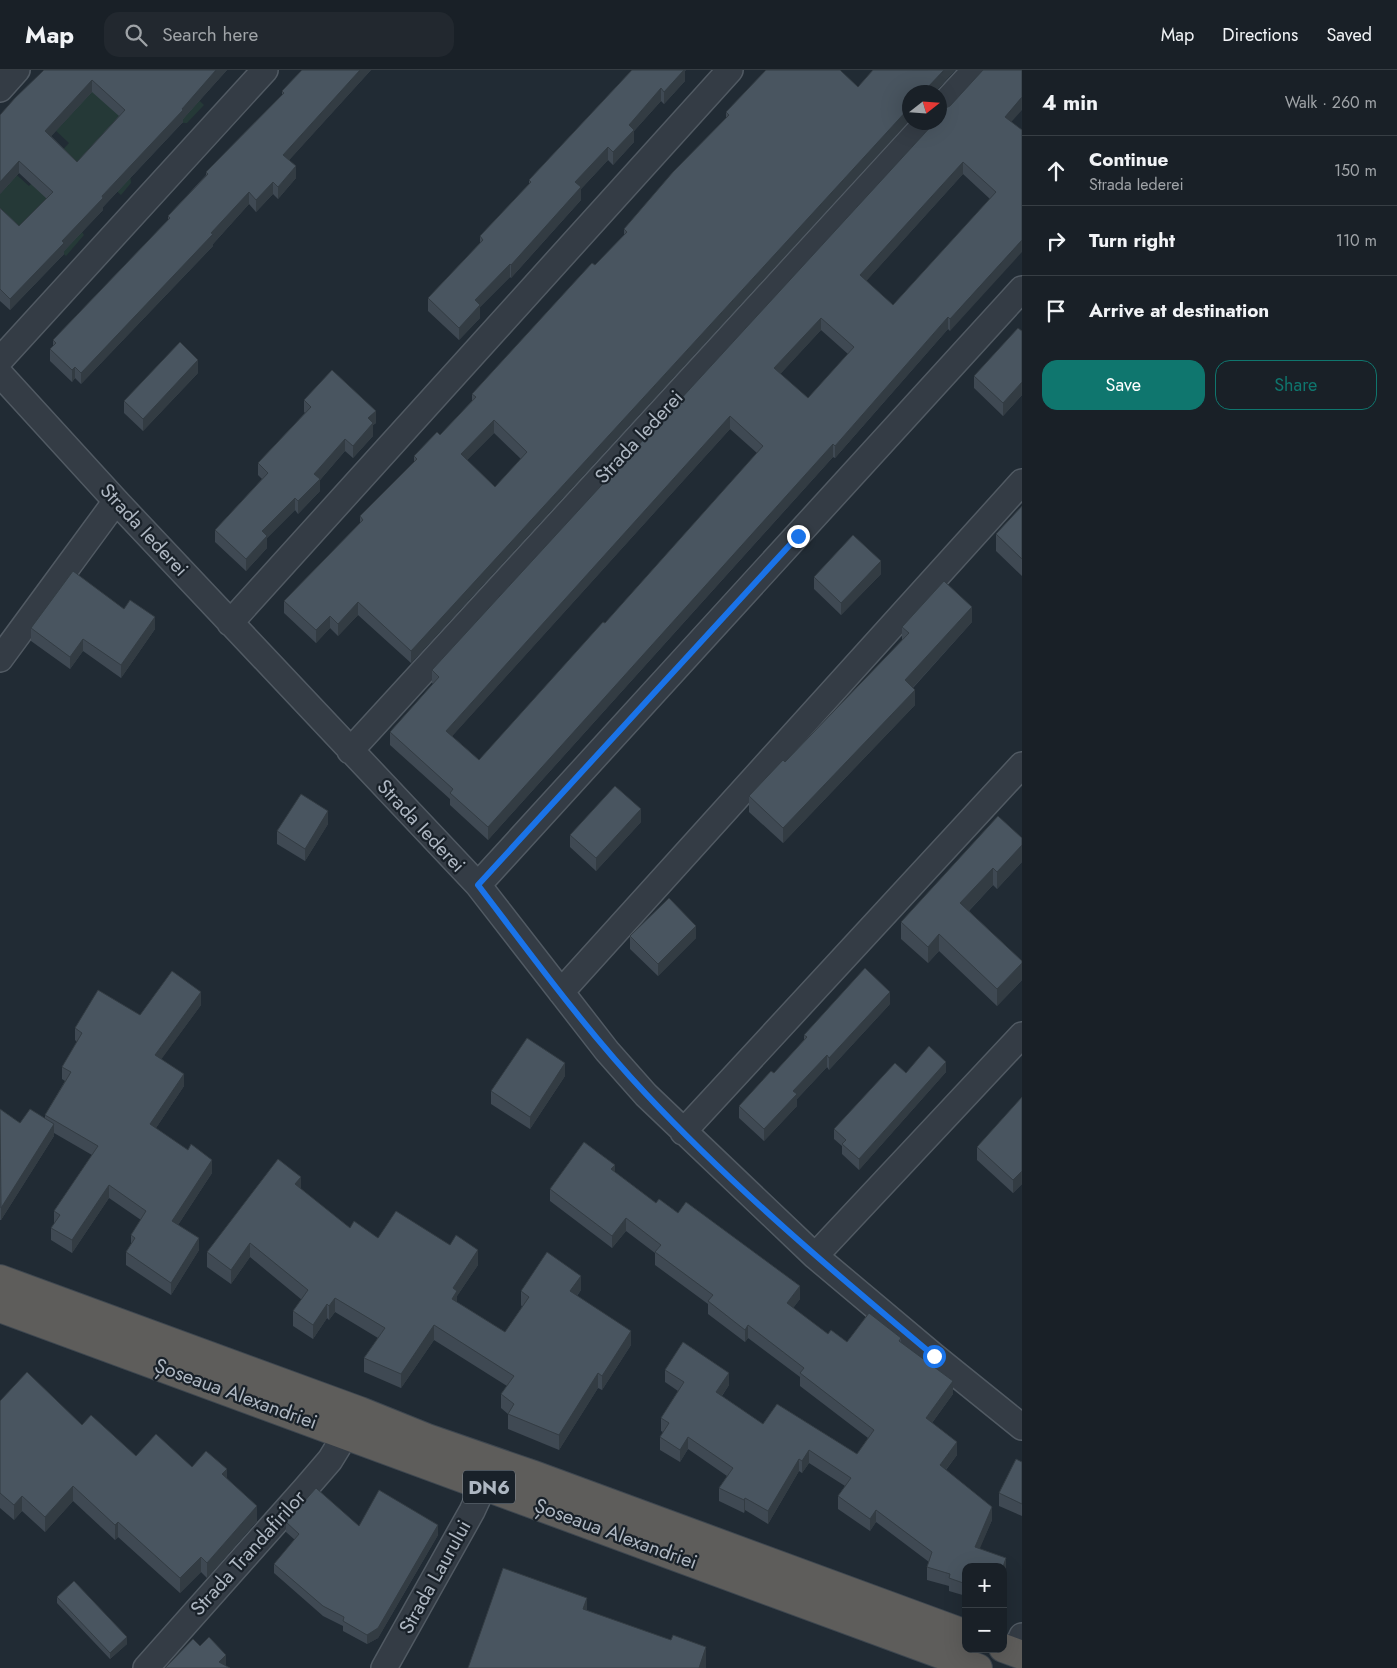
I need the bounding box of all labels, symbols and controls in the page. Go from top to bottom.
search box [104,12,454,57]
text: Map [25,17,74,52]
icon: search [122,21,150,49]
text: Search here [162,21,258,48]
text: Map [1161,22,1194,48]
text: Directions [1222,22,1298,48]
text: Saved [1326,22,1372,48]
north arrow [902,85,947,130]
text: 4 min [1042,88,1098,118]
text: Walk · 260 m [1285,91,1377,114]
text: Continue [1089,146,1168,173]
icon: ahead [1042,157,1070,185]
text: 150 m [1334,159,1377,182]
text: Strada Iederei [1089,173,1184,196]
icon: right [1042,227,1070,255]
text: Turn right [1089,227,1175,254]
text: 110 m [1336,229,1377,252]
icon: arrive [1042,297,1070,325]
text: Arrive at destination [1089,297,1269,324]
button: Save [1042,360,1205,410]
button: Share [1215,360,1377,410]
street label: Strada Iederei [588,384,690,490]
street label: Strada Iederei [93,477,195,583]
route end [787,525,810,548]
street label: Strada Iederei [370,773,472,879]
route start [923,1345,946,1368]
street label: Șoseaua Alexandriei [151,1351,321,1437]
road number: DN6 [463,1470,515,1504]
street label: Strada Trandafirilor [184,1484,313,1622]
street label: Șoseaua Alexandriei [531,1491,701,1577]
street label: Strada Laurului [392,1515,478,1639]
map controls [962,1563,1007,1653]
button: + [962,1563,1007,1608]
button: − [962,1608,1007,1653]

